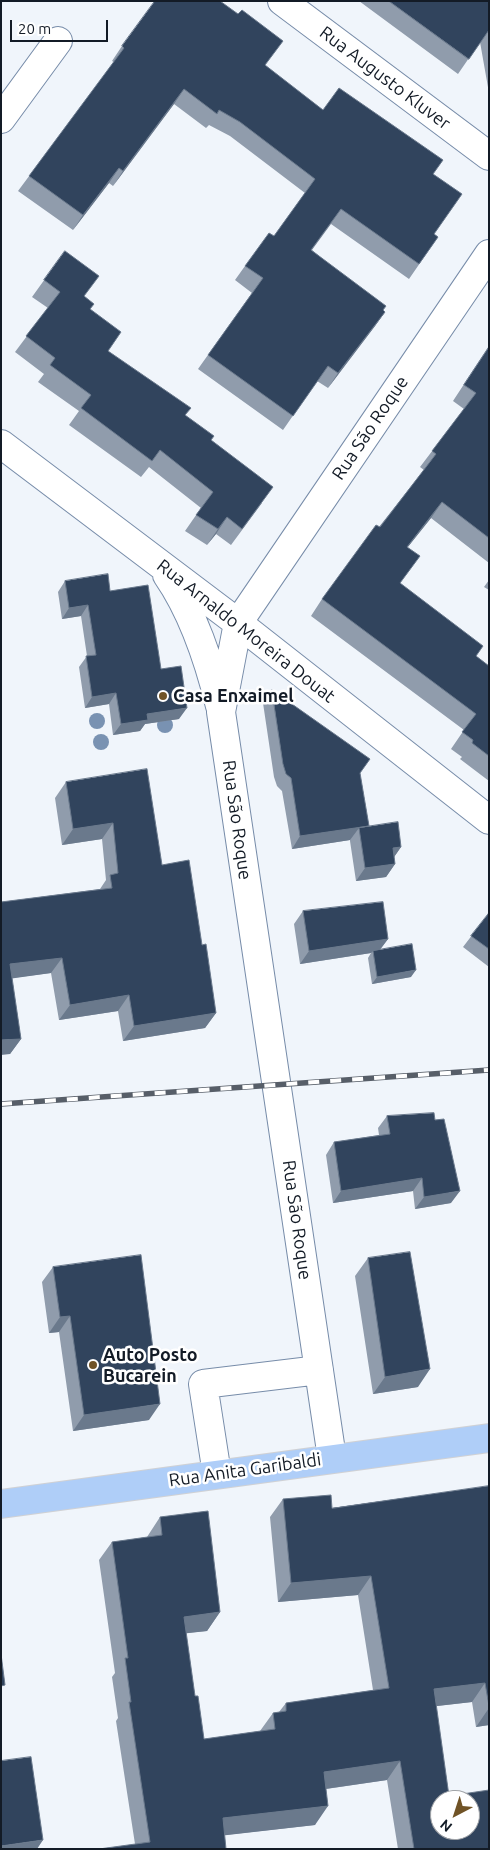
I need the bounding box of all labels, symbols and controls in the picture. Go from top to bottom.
scale bar [12,10,110,42]
text: 20 m [18,20,51,37]
street label: Rua Augusto Kluver [315,22,455,134]
street label: Rua São Roque [327,372,413,484]
street label: Rua Arnaldo Moreira Douat [153,555,339,707]
place label: Casa Enxaimel [173,685,294,707]
marker: Casa Enxaimel [157,690,169,702]
street label: Rua São Roque [218,759,256,881]
street label: Rua São Roque [278,1159,316,1281]
place label: Auto Posto Bucarein [103,1344,198,1386]
marker: Auto Posto Bucarein [87,1359,99,1371]
street label: Rua Anita Garibaldi [168,1449,322,1491]
north arrow [430,1790,480,1840]
text: N [437,1816,455,1835]

